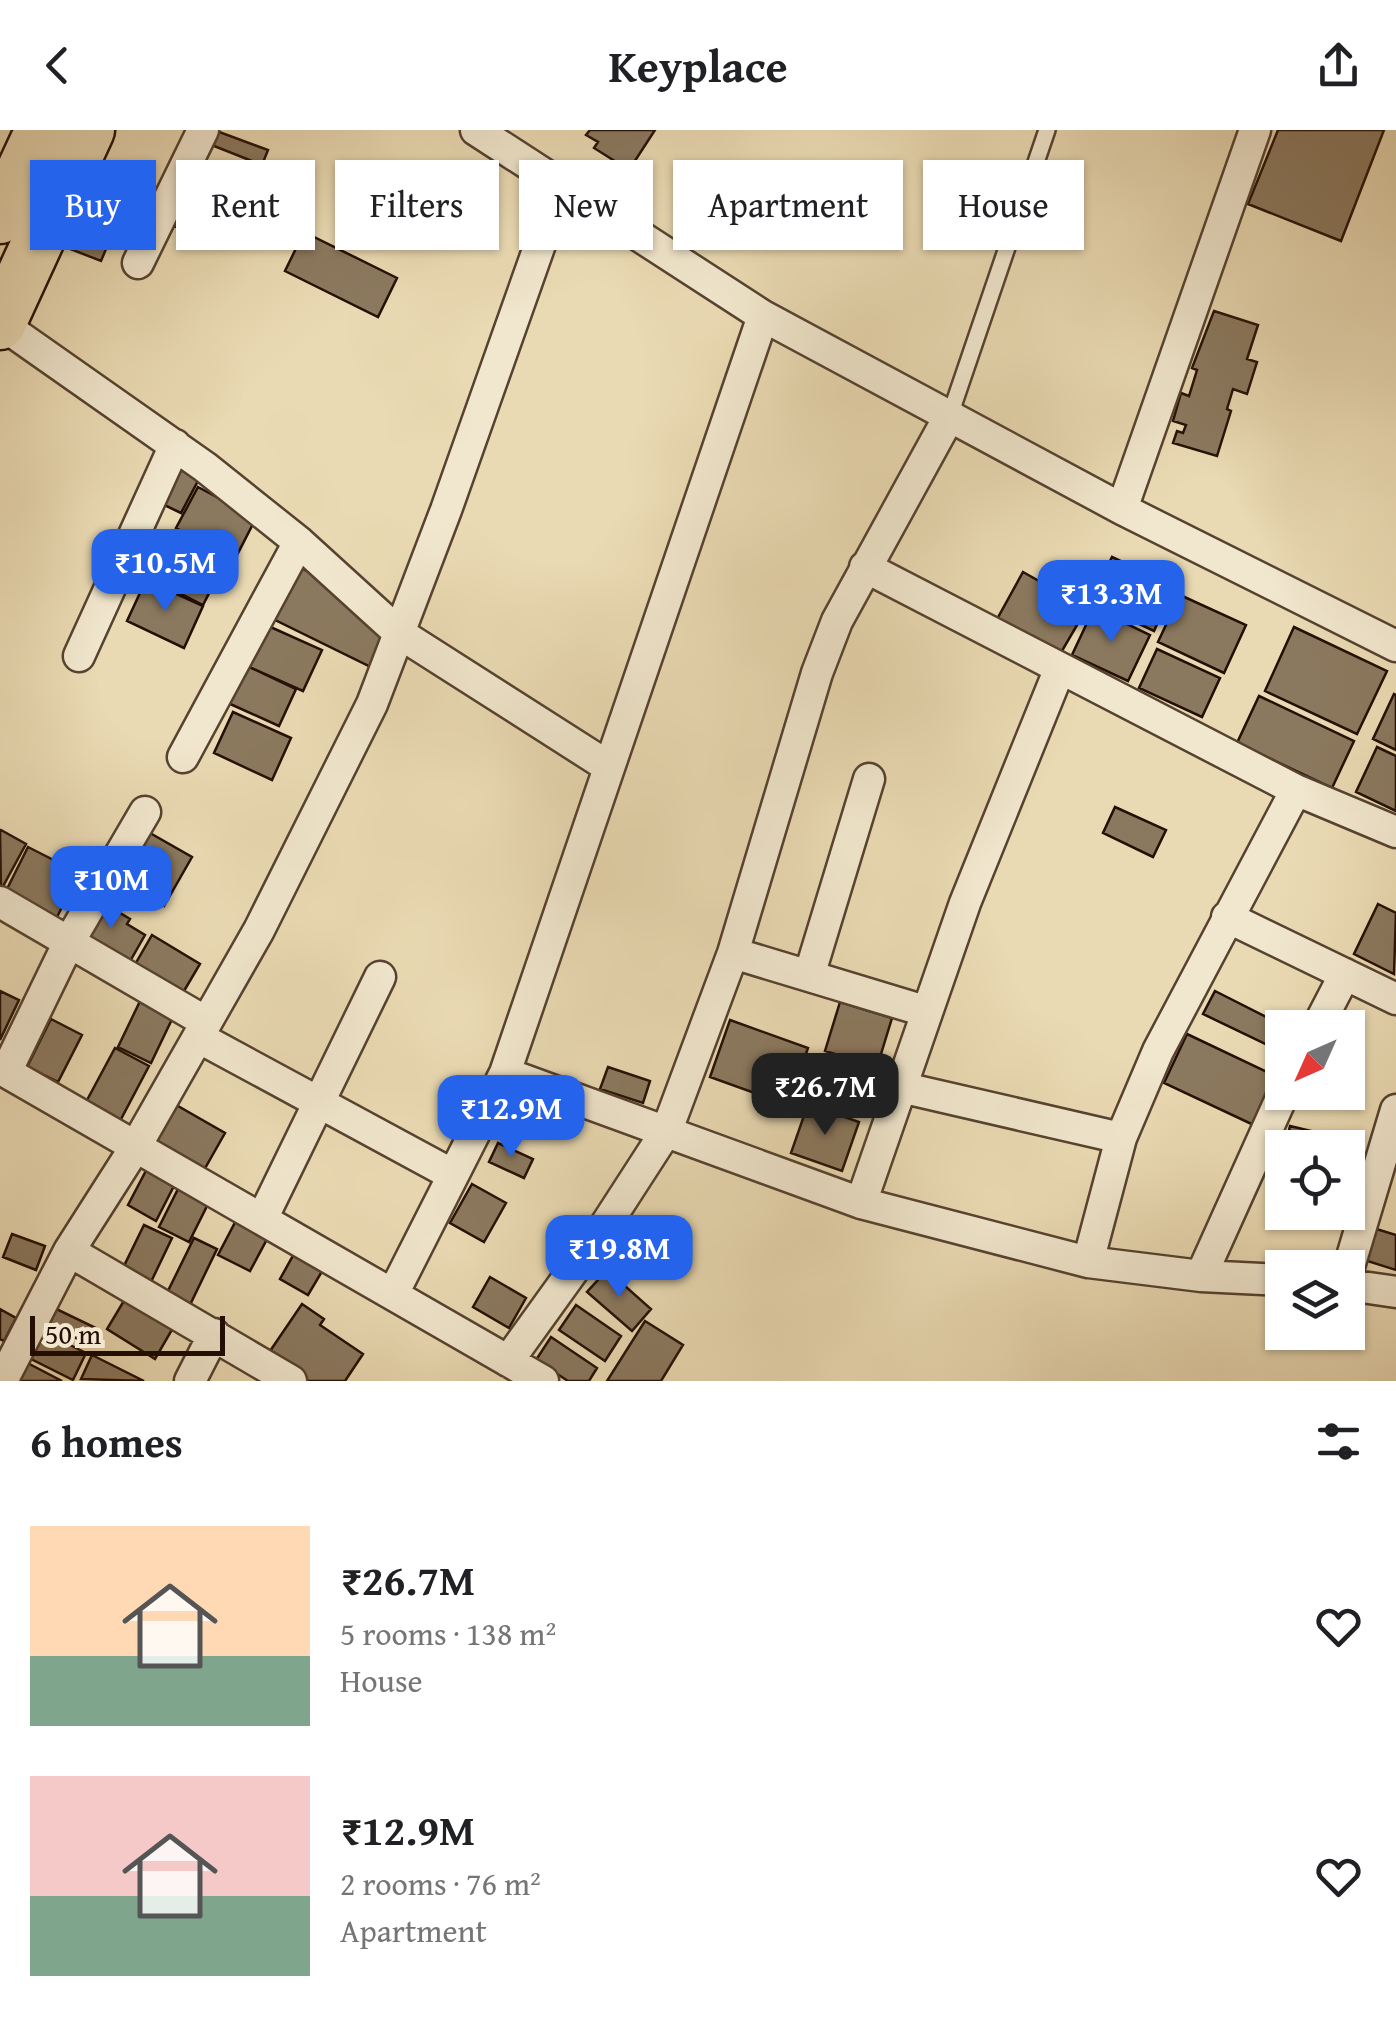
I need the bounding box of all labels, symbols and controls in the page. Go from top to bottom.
text: Keyplace [608,33,788,98]
icon: back [30,38,85,93]
icon: share [1311,38,1366,93]
chip: Buy [30,160,156,250]
chip: Rent [176,160,315,250]
chip: Filters [335,160,499,250]
chip: New [519,160,653,250]
chip: Apartment [673,160,903,250]
chip: House [923,160,1084,250]
pin: ₹10.5M [84,529,246,614]
text: ₹10.5M [114,538,216,585]
pin: ₹13.3M [1030,560,1192,645]
text: ₹13.3M [1060,569,1162,616]
pin: ₹10M [52,846,170,931]
text: ₹10M [72,855,150,902]
north arrow [1265,1010,1365,1110]
map controls [1265,1010,1365,1350]
pin: ₹26.7M [744,1053,906,1138]
text: ₹26.7M [774,1062,876,1109]
pin: ₹12.9M [430,1075,592,1160]
text: ₹12.9M [460,1084,562,1131]
button: locate [1265,1130,1365,1230]
pin: ₹19.8M [538,1215,700,1300]
text: ₹19.8M [568,1224,670,1271]
button: layers [1265,1250,1365,1350]
scale bar [30,1311,225,1356]
text: 50 m [45,1313,101,1354]
text: 6 homes [30,1411,183,1472]
icon: filters [1311,1414,1366,1469]
text: ₹26.7M [340,1549,475,1610]
icon: home [110,1566,230,1686]
icon: heart [1311,1599,1366,1654]
text: 5 rooms · 138 m² [340,1610,556,1657]
text: House [340,1657,423,1704]
text: ₹12.9M [340,1799,475,1860]
icon: home [110,1816,230,1936]
icon: heart [1311,1849,1366,1904]
text: 2 rooms · 76 m² [340,1860,541,1907]
text: Apartment [340,1907,487,1954]

